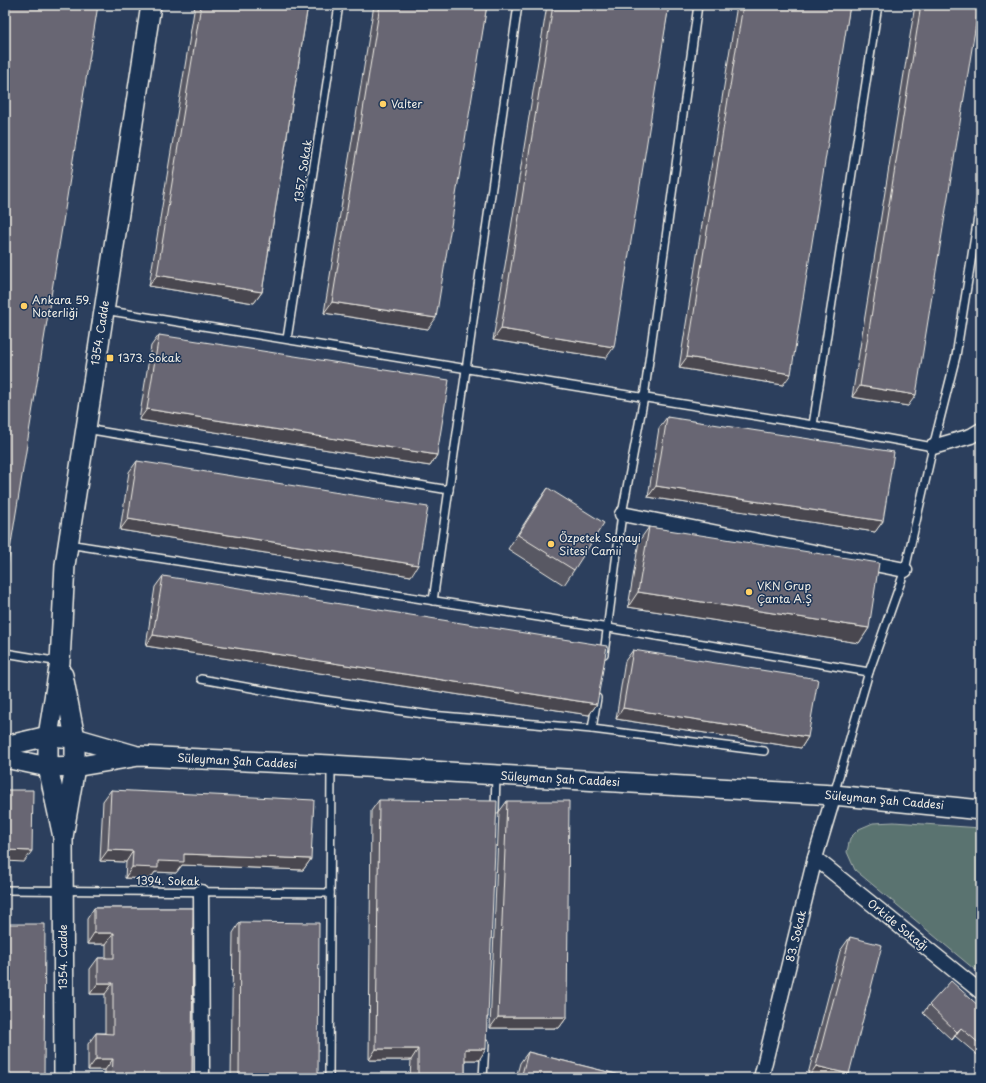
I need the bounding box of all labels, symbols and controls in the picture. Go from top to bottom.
place label: Valter [391,95,423,112]
marker: Valter [378,99,388,109]
street label: 1357. Sokak [289,138,316,204]
place label: Ankara 59. Noterliği [32,291,92,321]
street label: 1354. Cadde [86,299,113,367]
marker: Ankara 59. Noterliği [19,301,29,311]
place label: 1373. Sokak [118,349,182,366]
marker: 1373. Sokak [105,353,115,363]
place label: Özpetek Sanayi Sitesi Camii [559,529,641,559]
marker: Özpetek Sanayi Sitesi Camii [546,539,556,549]
place label: VKN Grup Çanta A.Ş [757,577,812,607]
marker: VKN Grup Çanta A.Ş [744,587,754,597]
street label: Süleyman Şah Caddesi [177,749,297,772]
street label: Süleyman Şah Caddesi [500,767,620,790]
street label: Süleyman Şah Caddesi [824,786,944,813]
street label: 1394. Sokak [136,871,201,890]
street label: Orkide Sokağı [864,895,933,955]
street label: 83. Sokak [781,908,810,963]
street label: 1354. Cadde [54,924,71,990]

